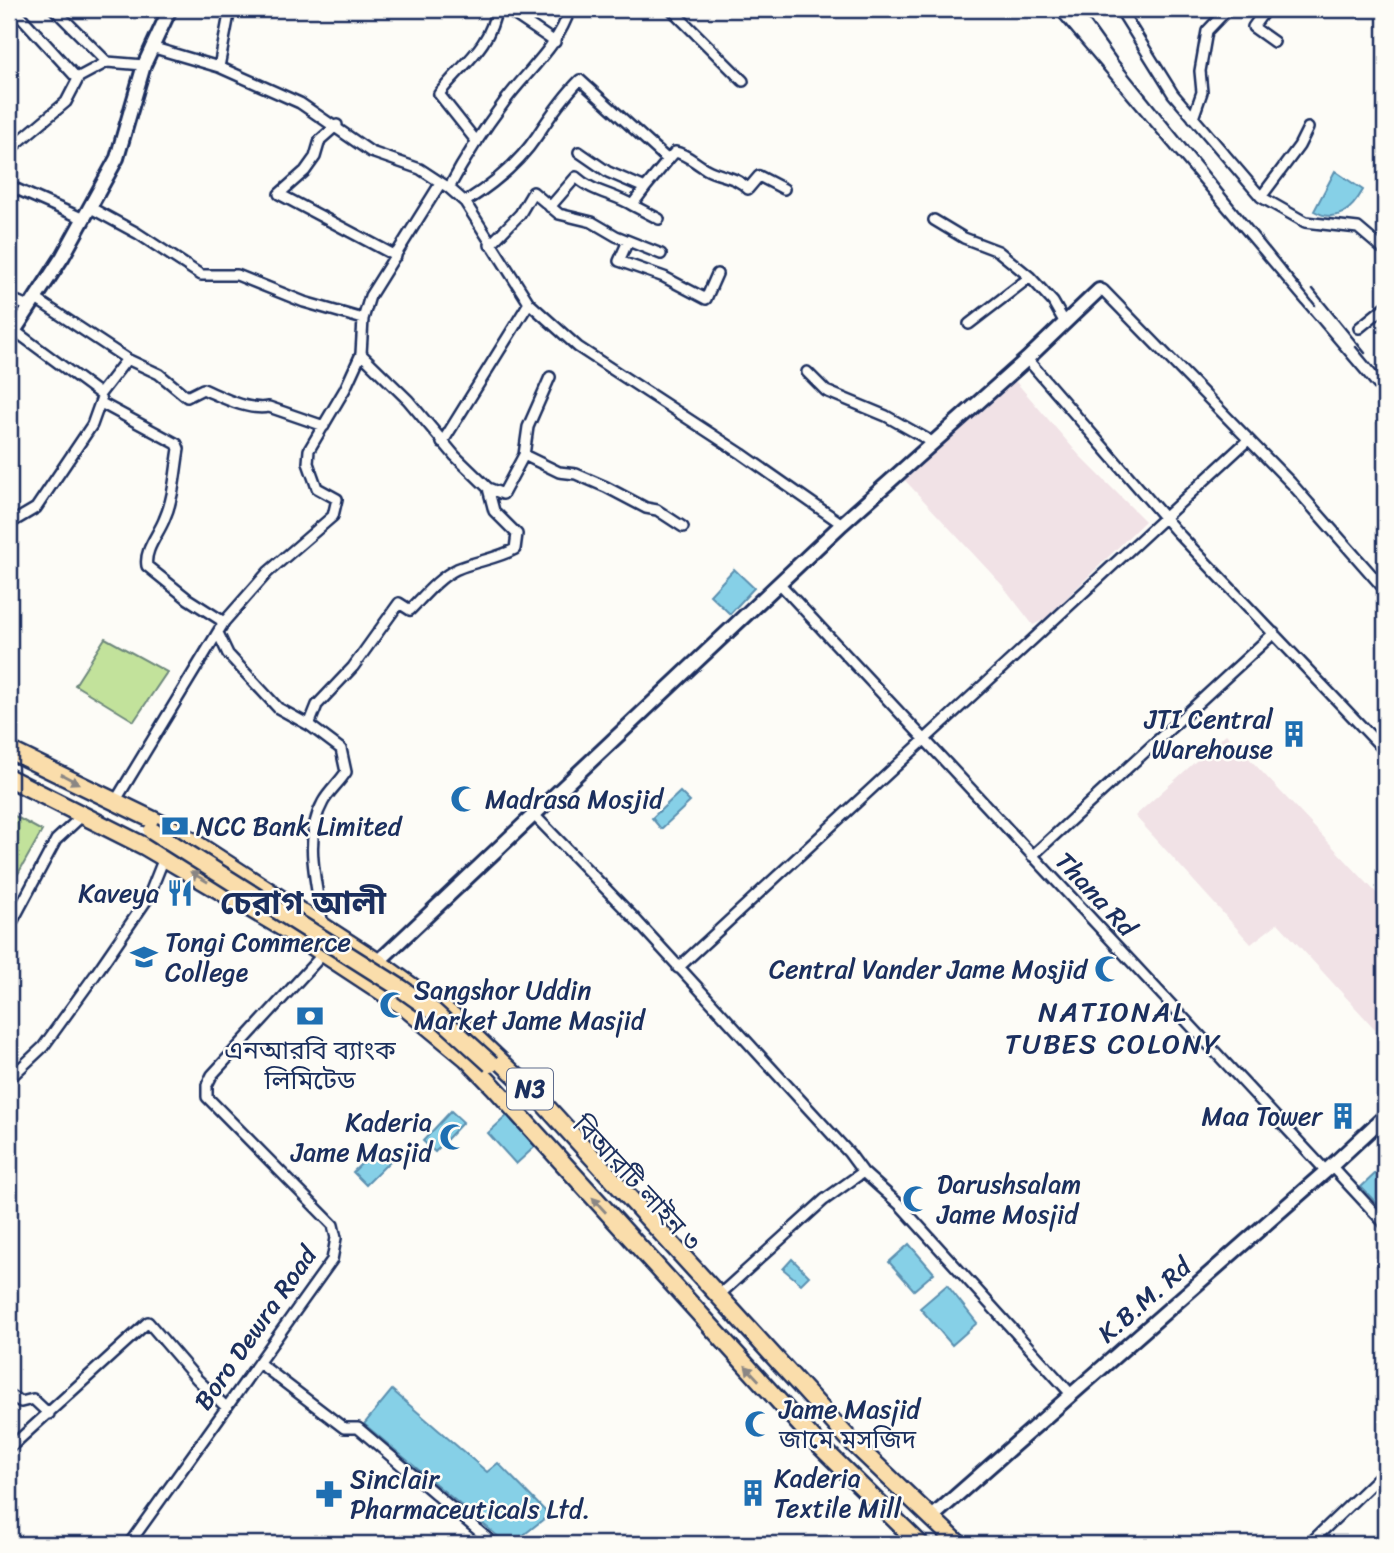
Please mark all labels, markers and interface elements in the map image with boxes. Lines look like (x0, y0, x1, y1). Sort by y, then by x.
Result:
place label: JTI Central Warehouse (1144, 696, 1274, 772)
building icon: JTI Central Warehouse (1279, 719, 1309, 749)
one-way arrow (61, 773, 80, 785)
place label: Madrasa Mosjid (485, 776, 665, 822)
mosque icon: Madrasa Mosjid (449, 784, 479, 814)
place label: NCC Bank Limited (196, 803, 404, 849)
bank icon: NCC Bank Limited (160, 811, 190, 841)
street label: Thana Rd (1044, 840, 1150, 950)
place label: Kaveya (78, 870, 159, 916)
one-way arrow (189, 871, 208, 884)
district label: চেরাগ আলী (220, 874, 387, 932)
restaurant icon: Kaveya (165, 878, 195, 908)
place label: Tongi Commerce College (165, 919, 351, 995)
school or university icon: Tongi Commerce College (129, 942, 159, 972)
place label: Central Vander Jame Mosjid (769, 946, 1089, 992)
mosque icon: Central Vander Jame Mosjid (1093, 954, 1123, 984)
place label: Sangshor Uddin Market Jame Masjid (414, 967, 647, 1043)
district label: NATIONAL TUBES COLONY (1005, 987, 1221, 1068)
mosque icon: Sangshor Uddin Market Jame Masjid (378, 990, 408, 1020)
bank icon: এনআরবি ব্যাংক লিমিটেড (295, 1001, 325, 1031)
place label: এনআরবি ব্যাংক লিমিটেড (224, 1027, 397, 1103)
road number: N3 (507, 1069, 553, 1110)
place label: Maa Tower (1202, 1093, 1323, 1139)
place label: Kaderia Jame Masjid (290, 1099, 434, 1175)
building icon: Maa Tower (1328, 1101, 1358, 1131)
street label: বিআরটি লাইন ৩ (560, 1103, 713, 1262)
mosque icon: Kaderia Jame Masjid (438, 1122, 468, 1152)
place label: Darushsalam Jame Mosjid (936, 1161, 1081, 1237)
mosque icon: Darushsalam Jame Mosjid (901, 1184, 931, 1214)
one-way arrow (591, 1196, 607, 1214)
street label: Boro Dewra Road (181, 1234, 330, 1420)
street label: K.B.M. Rd (1086, 1244, 1204, 1355)
one-way arrow (744, 1364, 760, 1382)
place label: Jame Masjid জামে মসজিদ (778, 1386, 922, 1462)
mosque icon: Jame Masjid জামে মসজিদ (743, 1409, 773, 1439)
place label: Kaderia Textile Mill (774, 1455, 902, 1531)
place label: Sinclair Pharmaceuticals Ltd. (350, 1456, 590, 1532)
building icon: Kaderia Textile Mill (738, 1478, 768, 1508)
pharmacy icon: Sinclair Pharmaceuticals Ltd. (314, 1479, 344, 1509)

